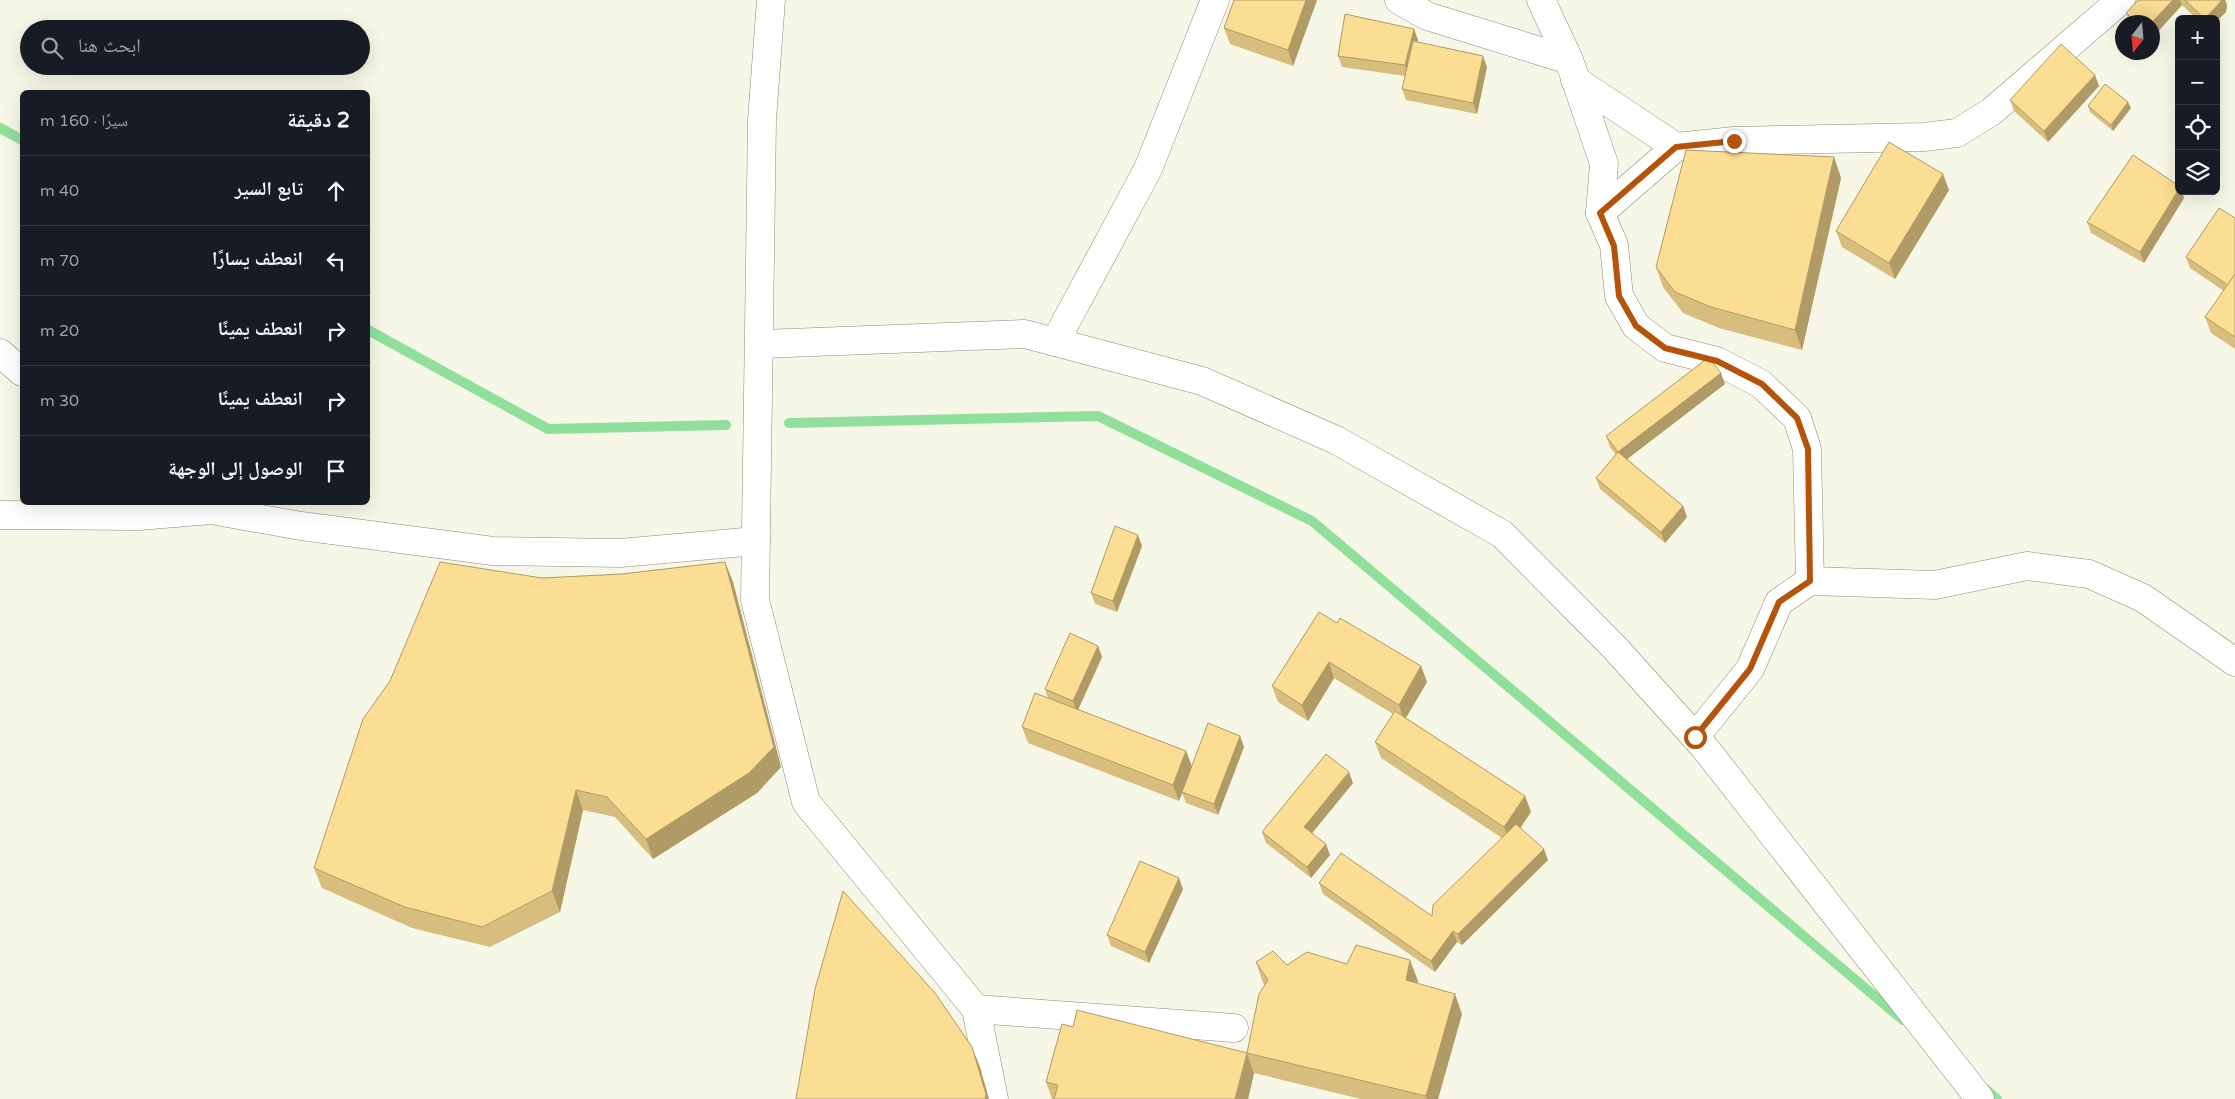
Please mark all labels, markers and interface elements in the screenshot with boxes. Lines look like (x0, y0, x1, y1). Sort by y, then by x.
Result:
north arrow (2115, 15, 2160, 60)
map controls (2175, 15, 2220, 195)
button: + (2175, 15, 2220, 60)
search box (20, 20, 370, 75)
icon: search (38, 34, 66, 62)
text: ابحث هنا (78, 35, 141, 57)
button: − (2175, 60, 2220, 105)
button: locate (2175, 105, 2220, 150)
text: 2 دقيقة (287, 108, 350, 133)
text: سيرًا · 160 m (40, 111, 128, 131)
route end (1723, 130, 1746, 153)
button: layers (2175, 150, 2220, 195)
icon: ahead (322, 177, 350, 205)
text: تابع السير (235, 178, 303, 200)
text: 40 m (40, 181, 79, 201)
icon: left (322, 247, 350, 275)
text: انعطف يسارًا (212, 248, 303, 270)
text: 70 m (40, 251, 79, 271)
icon: right (322, 317, 350, 345)
text: انعطف يمينًا (217, 318, 303, 340)
text: 20 m (40, 321, 79, 341)
icon: right (322, 387, 350, 415)
text: انعطف يمينًا (217, 388, 303, 410)
text: 30 m (40, 391, 79, 411)
icon: arrive (322, 457, 350, 485)
text: الوصول إلى الوجهة (168, 458, 303, 480)
route start (1684, 726, 1707, 749)

